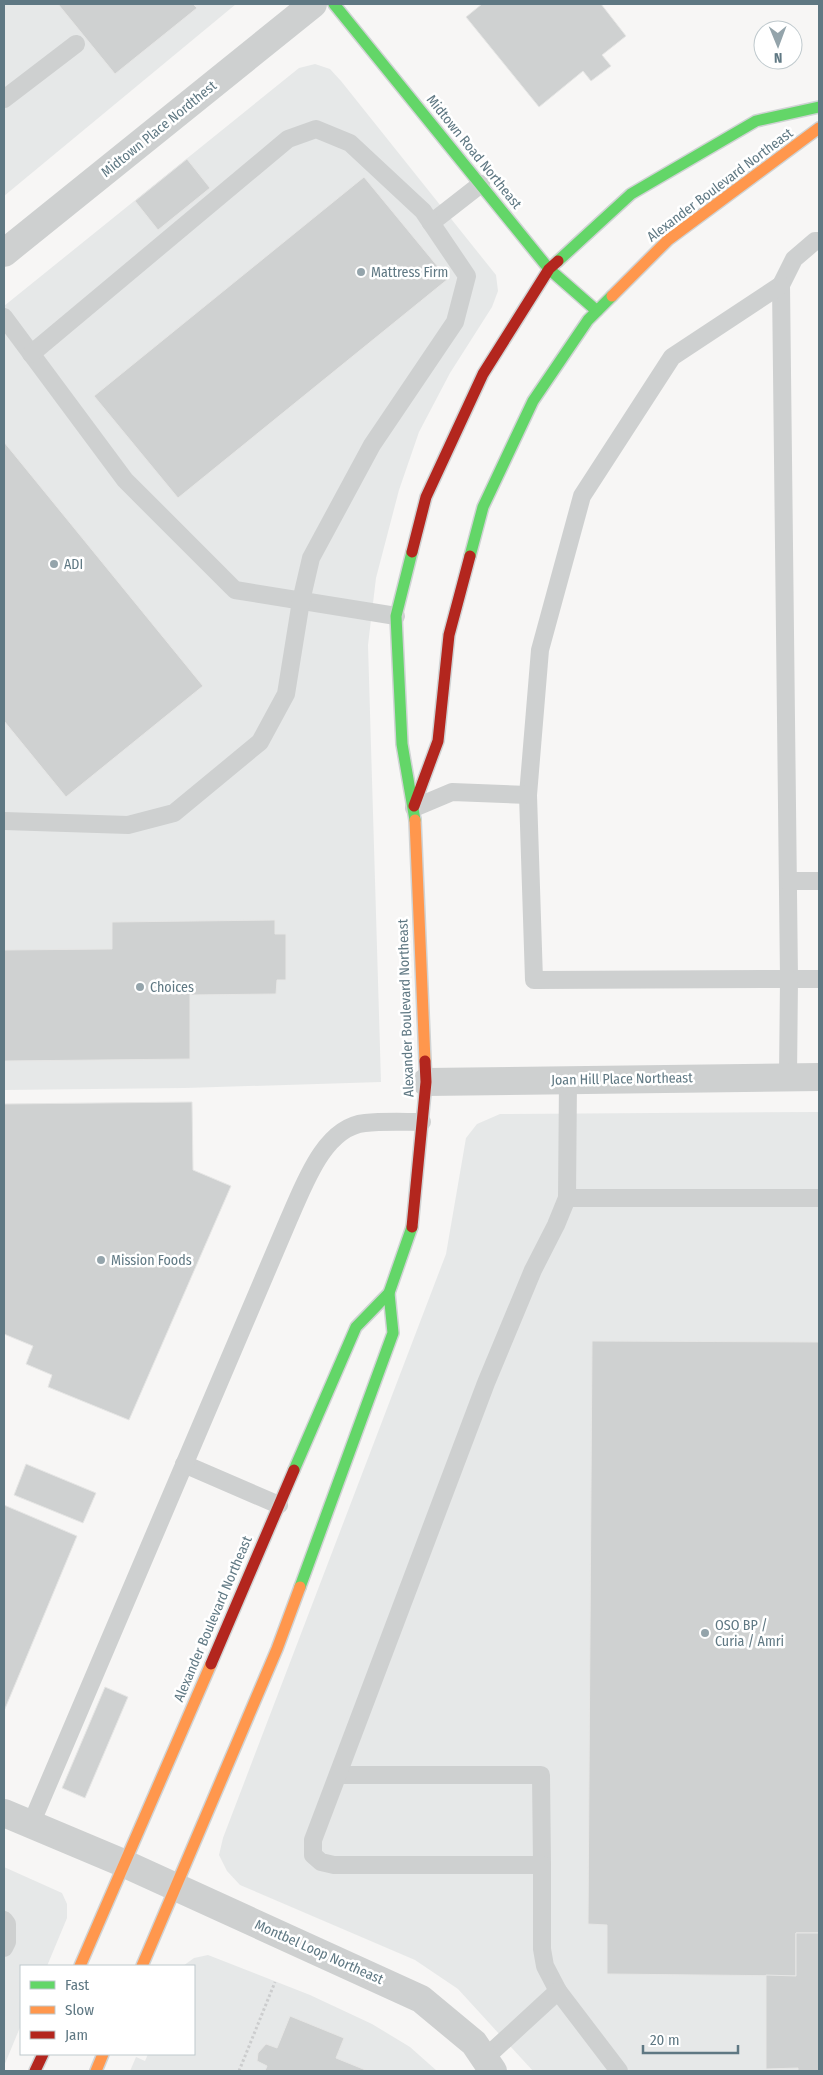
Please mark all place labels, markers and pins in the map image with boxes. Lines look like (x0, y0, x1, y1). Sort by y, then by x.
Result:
place label: Mattress Firm (371, 264, 448, 281)
marker: Mattress Firm (355, 266, 367, 278)
place label: ADI (64, 556, 83, 573)
marker: ADI (48, 558, 60, 570)
place label: Choices (150, 979, 194, 996)
marker: Choices (134, 981, 146, 993)
place label: Mission Foods (111, 1252, 192, 1269)
marker: Mission Foods (95, 1254, 107, 1266)
place label: OSO BP / Curia / Amri (715, 1617, 784, 1650)
marker: OSO BP / Curia / Amri (699, 1627, 711, 1639)

